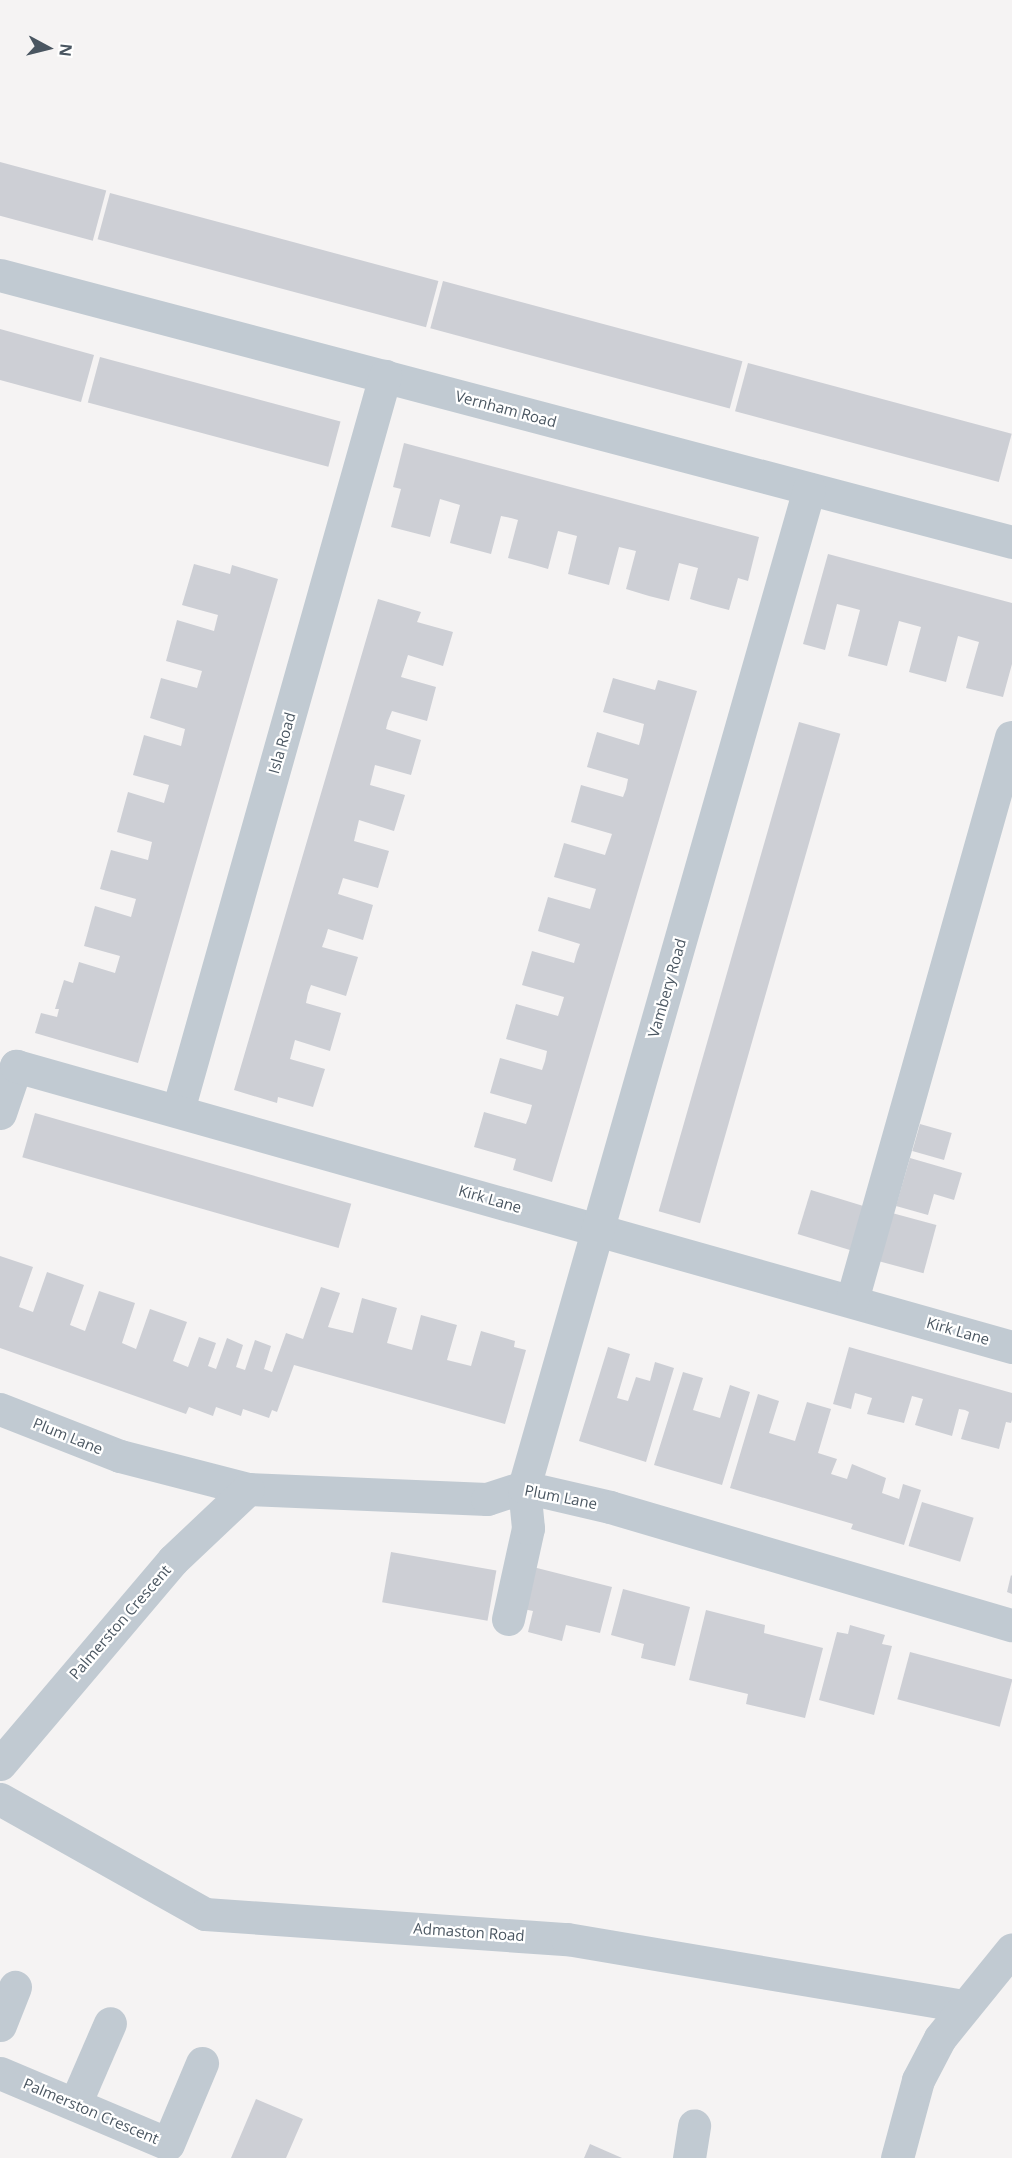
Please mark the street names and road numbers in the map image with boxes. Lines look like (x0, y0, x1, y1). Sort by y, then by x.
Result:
street label: Vernham Road (454, 387, 558, 431)
street label: Isla Road (265, 710, 299, 776)
street label: Vambery Road (644, 936, 690, 1040)
street label: Kirk Lane (456, 1181, 524, 1217)
street label: Kirk Lane (924, 1313, 992, 1349)
street label: Plum Lane (31, 1414, 105, 1458)
street label: Plum Lane (523, 1481, 599, 1513)
street label: Palmerston Crescent (65, 1561, 175, 1683)
street label: Admaston Road (413, 1919, 525, 1945)
street label: Palmerston Crescent (21, 2074, 161, 2148)

